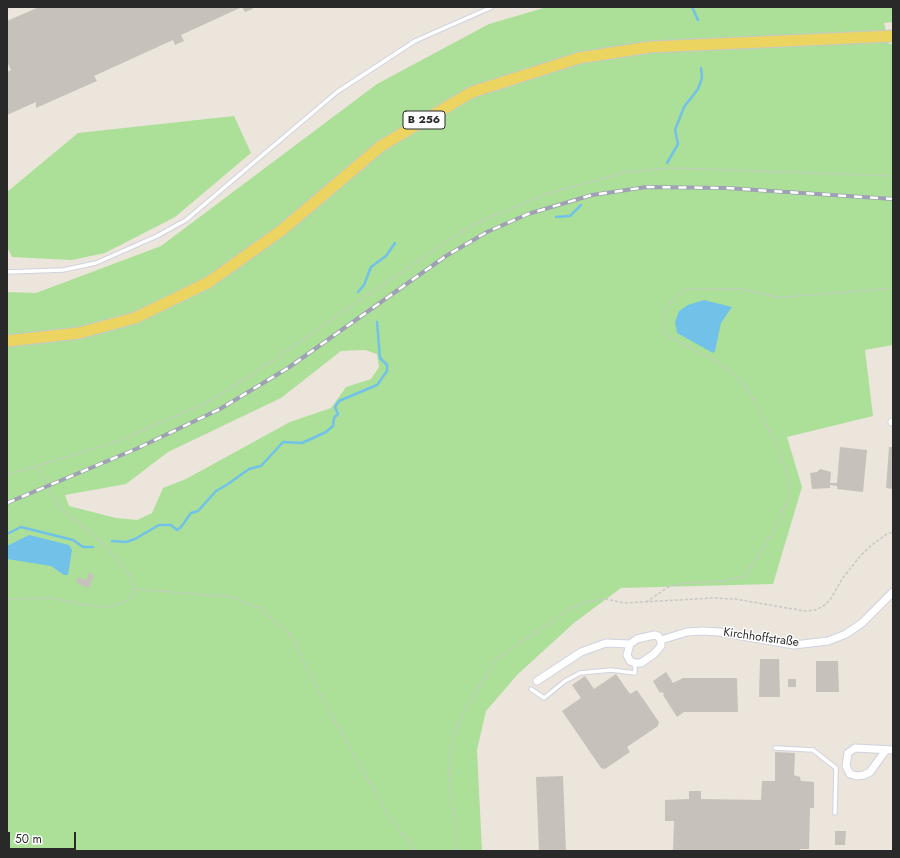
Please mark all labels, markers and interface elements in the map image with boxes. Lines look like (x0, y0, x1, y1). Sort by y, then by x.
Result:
road number: B 256 (403, 111, 445, 129)
street label: Kirchhoffstraße (722, 626, 800, 650)
scale bar (10, 824, 78, 850)
text: 50 m (15, 830, 42, 848)

